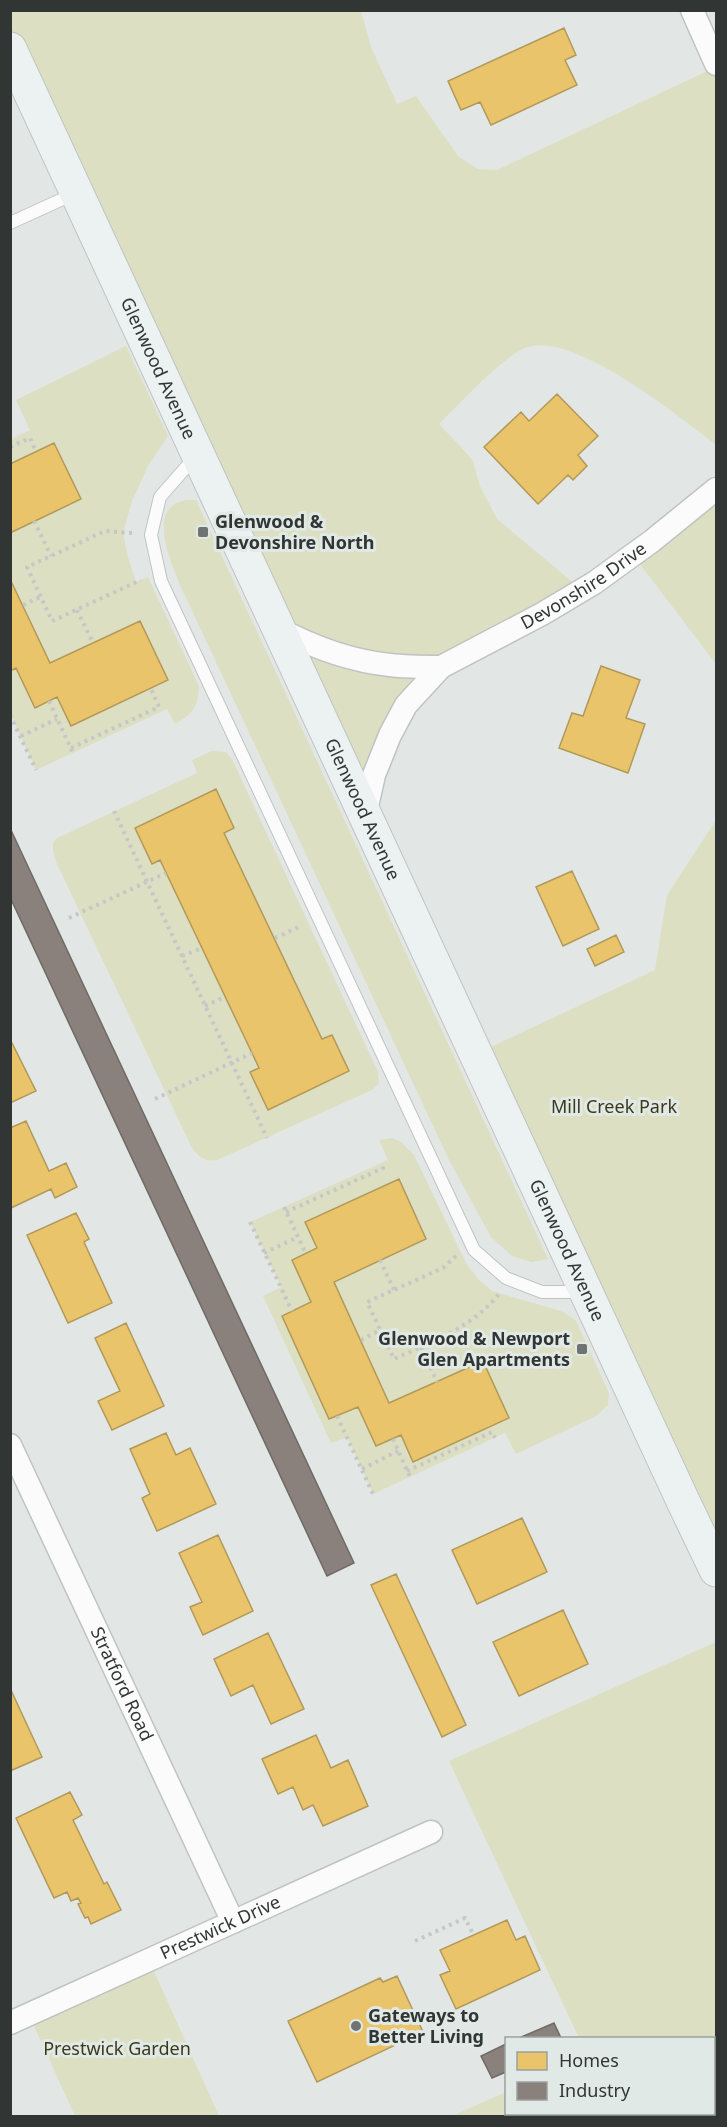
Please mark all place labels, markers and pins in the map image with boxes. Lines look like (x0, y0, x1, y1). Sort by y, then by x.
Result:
place label: Glenwood & Devonshire North (215, 509, 374, 554)
marker: Glenwood & Devonshire North (196, 525, 210, 539)
place label: Glenwood & Newport Glen Apartments (378, 1326, 570, 1371)
marker: Glenwood & Newport Glen Apartments (575, 1342, 589, 1356)
place label: Gateways to Better Living (368, 2003, 484, 2048)
marker: Gateways to Better Living (349, 2019, 363, 2033)

